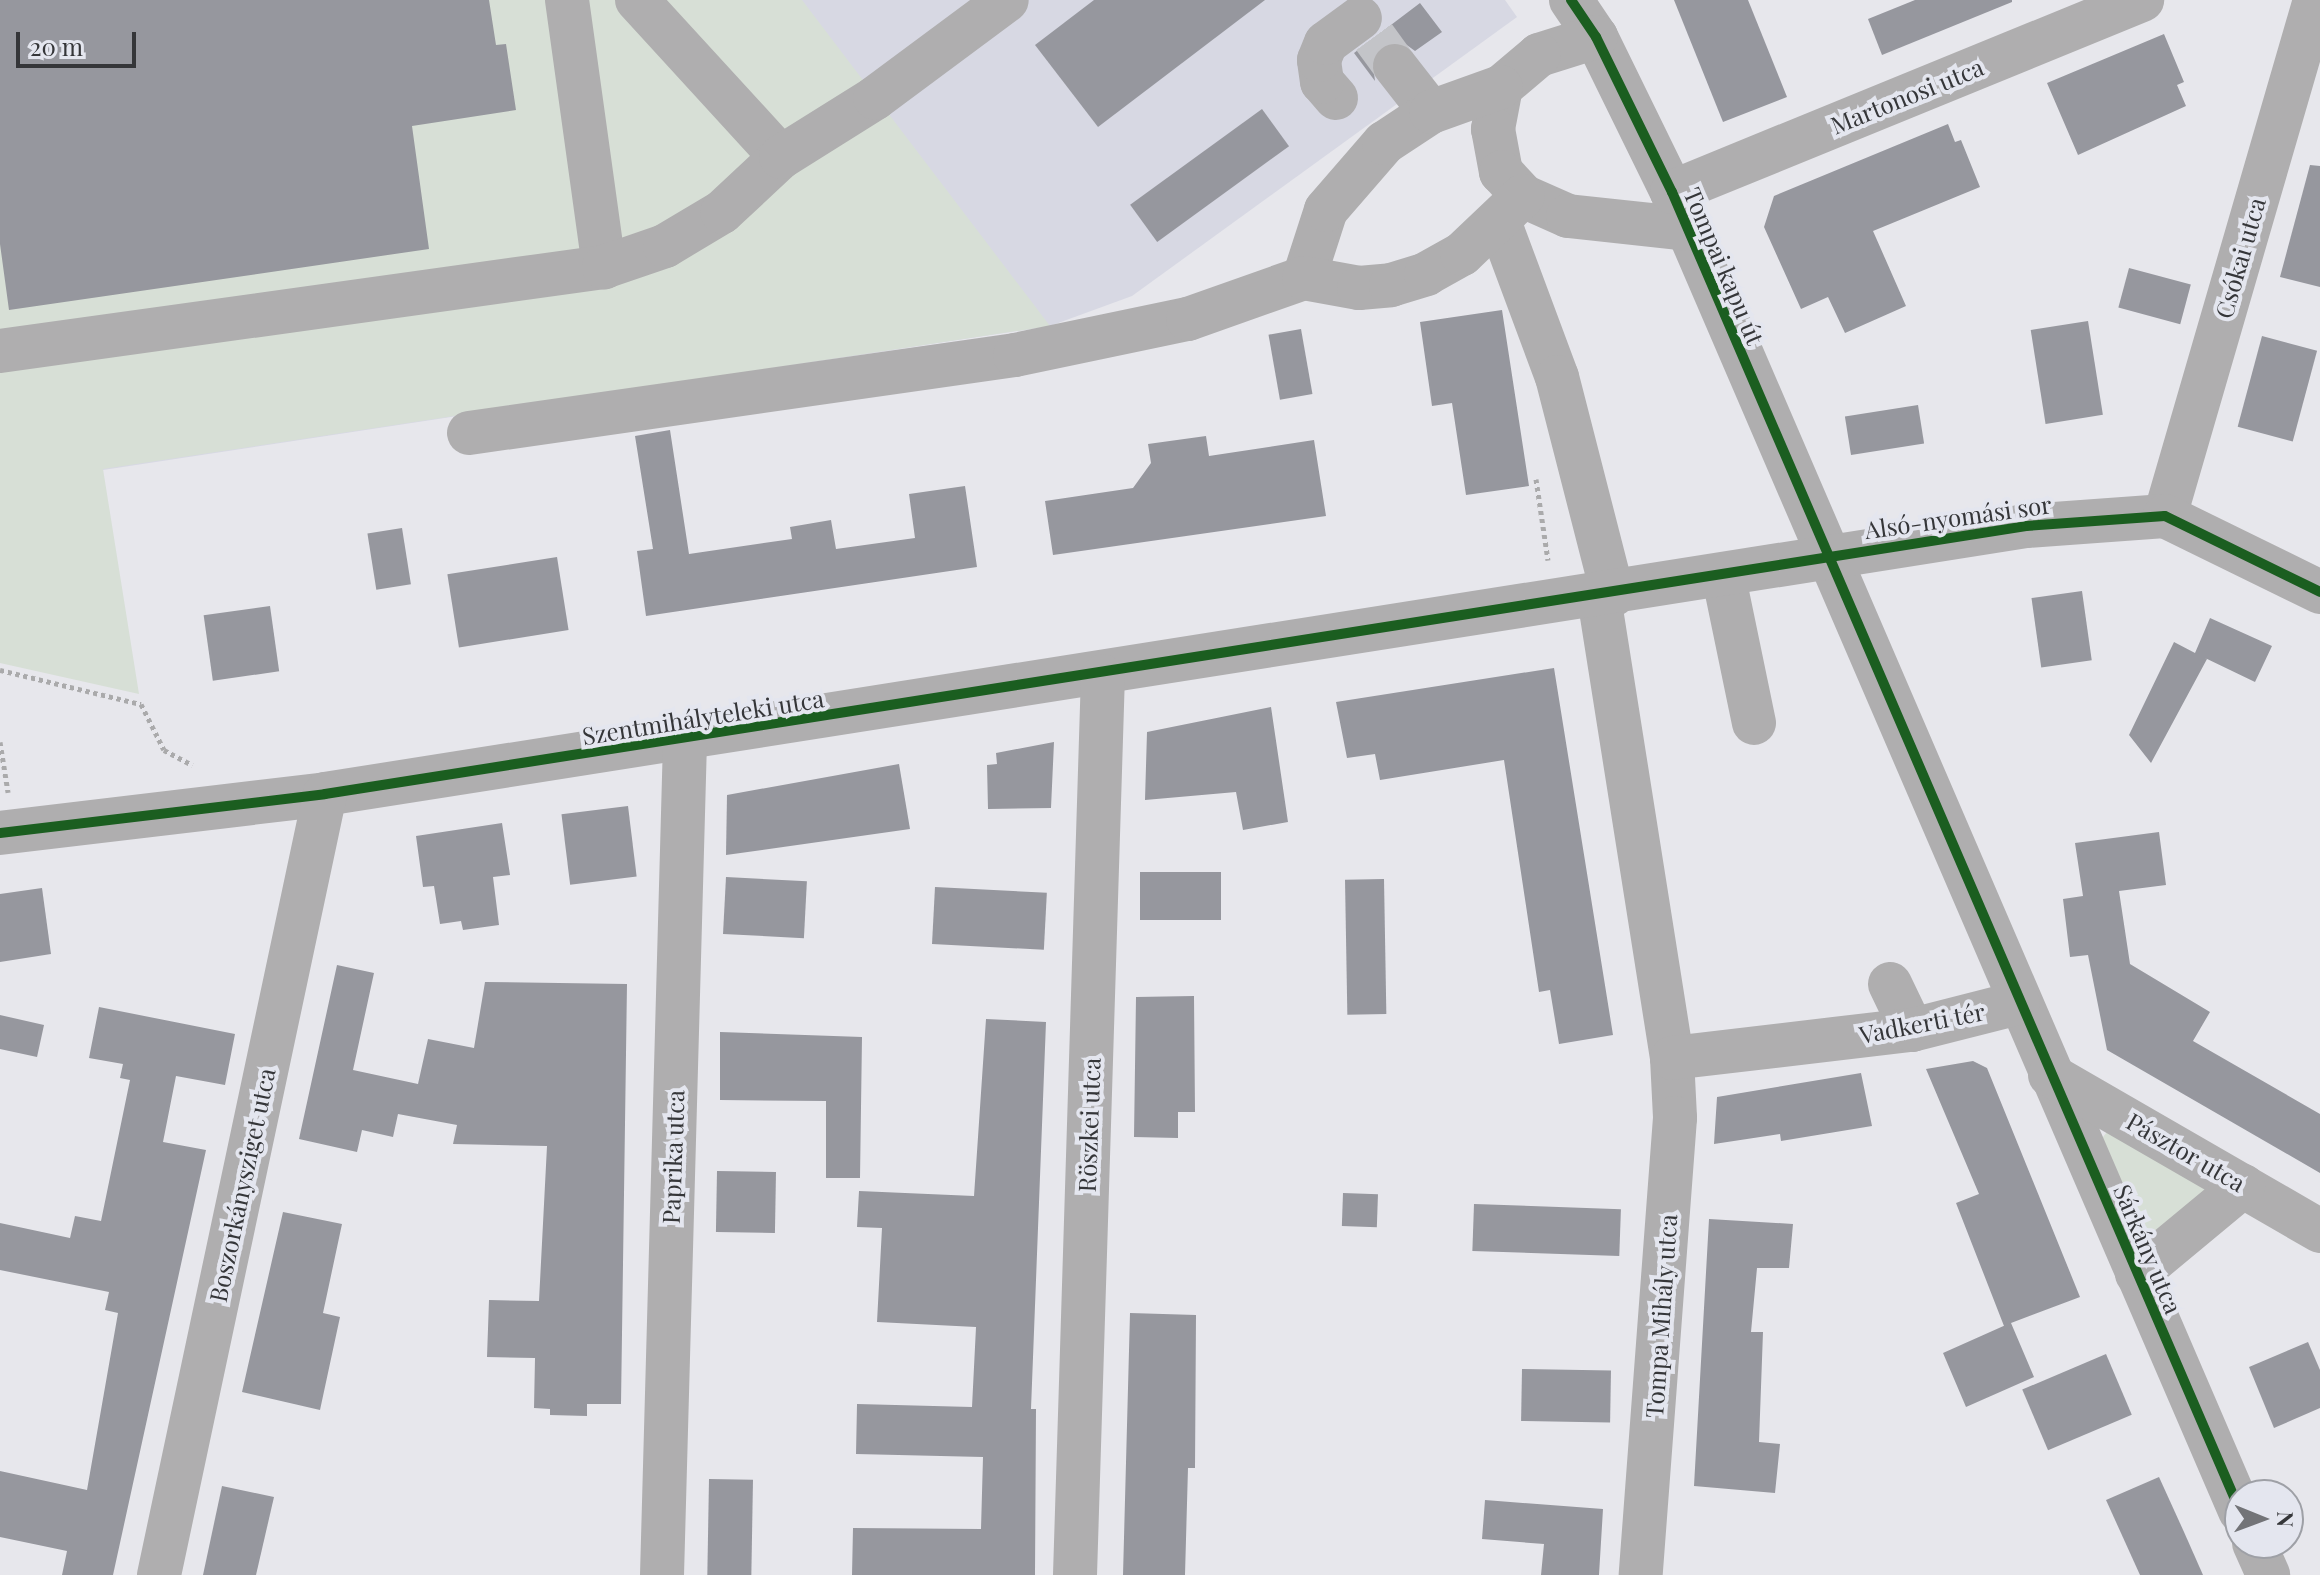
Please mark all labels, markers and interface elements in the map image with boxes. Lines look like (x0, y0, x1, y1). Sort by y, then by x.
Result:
scale bar (20, 16, 140, 66)
text: 20 m (30, 30, 83, 62)
street label: Martonosi utca (1826, 52, 1988, 140)
street label: Tompai kapu út (1678, 183, 1770, 349)
street label: Csókai utca (2209, 194, 2271, 322)
street label: Alsó-nyomási sor (1863, 490, 2053, 544)
street label: Szentmihályteleki utca (580, 684, 826, 750)
street label: Vadkerti tér (1857, 997, 1987, 1049)
street label: Röszkei utca (1072, 1057, 1106, 1193)
street label: Boszorkánysziget utca (203, 1065, 281, 1305)
street label: Paprika utca (656, 1089, 690, 1225)
street label: Pásztor utca (2121, 1106, 2251, 1198)
street label: Sárkány utca (2108, 1180, 2188, 1318)
street label: Tompa Mihály utca (1639, 1213, 1683, 1419)
north arrow (2224, 1479, 2304, 1559)
text: N (2271, 1511, 2301, 1528)

